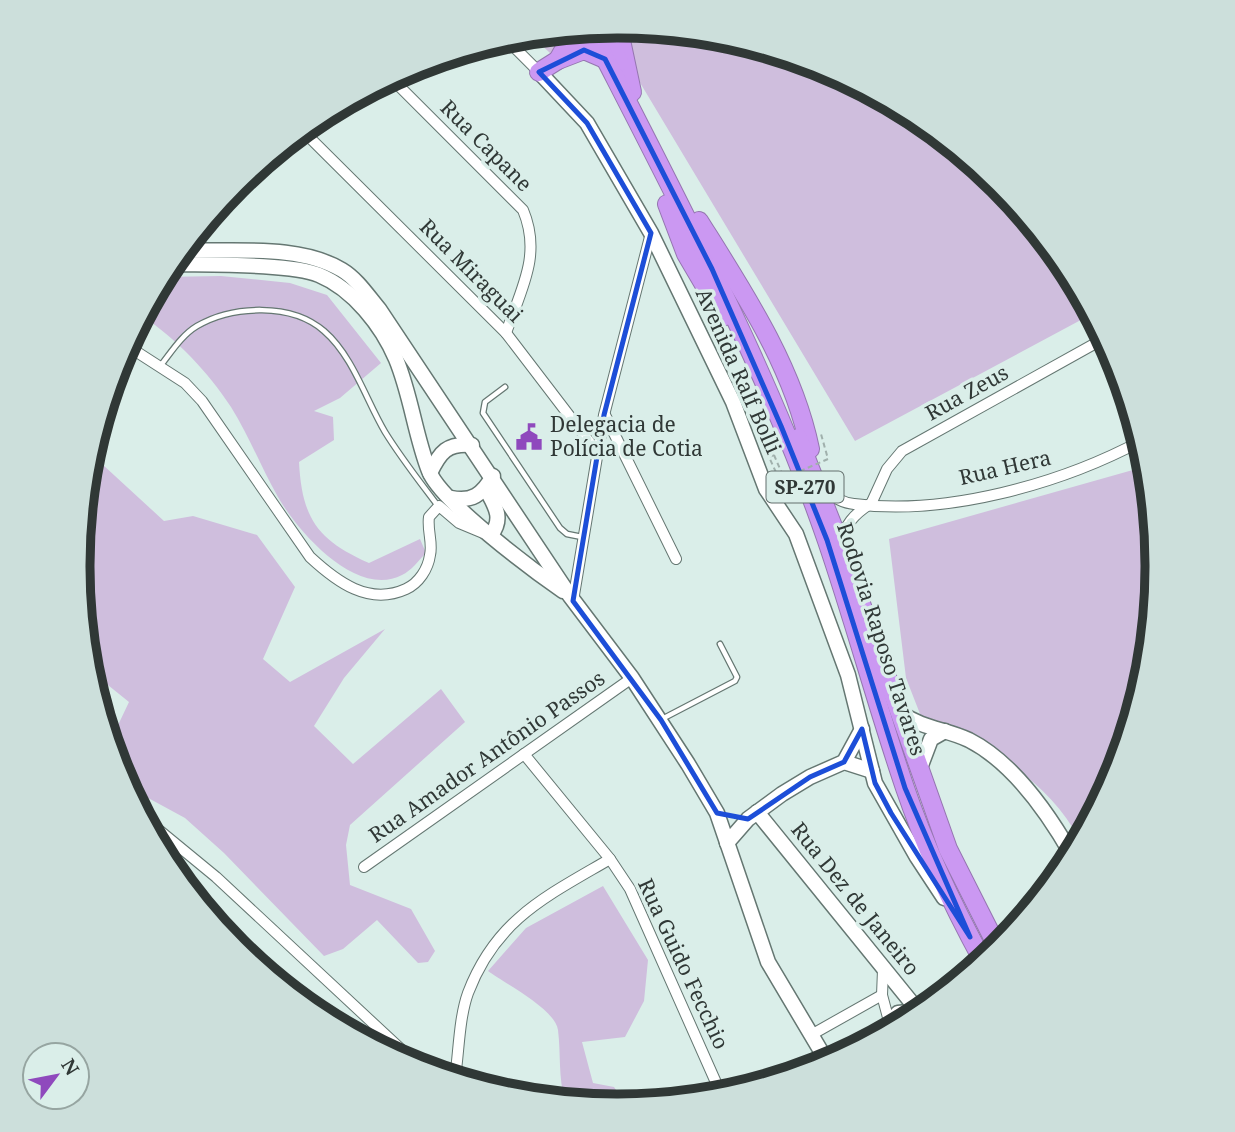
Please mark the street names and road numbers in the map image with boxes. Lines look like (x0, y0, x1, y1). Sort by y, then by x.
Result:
street label: Rua Capane (435, 93, 539, 197)
street label: Rua Miraguai (414, 213, 530, 328)
street label: Avenida Ralf Bolli (690, 283, 788, 458)
street label: Rua Zeus (920, 358, 1013, 426)
street label: Rua Hera (956, 443, 1054, 491)
road number: SP-270 (766, 472, 844, 502)
street label: Rodovia Raposo Tavares (831, 519, 933, 759)
street label: Rua Amador Antônio Passos (363, 664, 610, 849)
street label: Rua Dez de Janeiro (785, 816, 926, 981)
street label: Rua Guido Fecchio (632, 874, 736, 1054)

